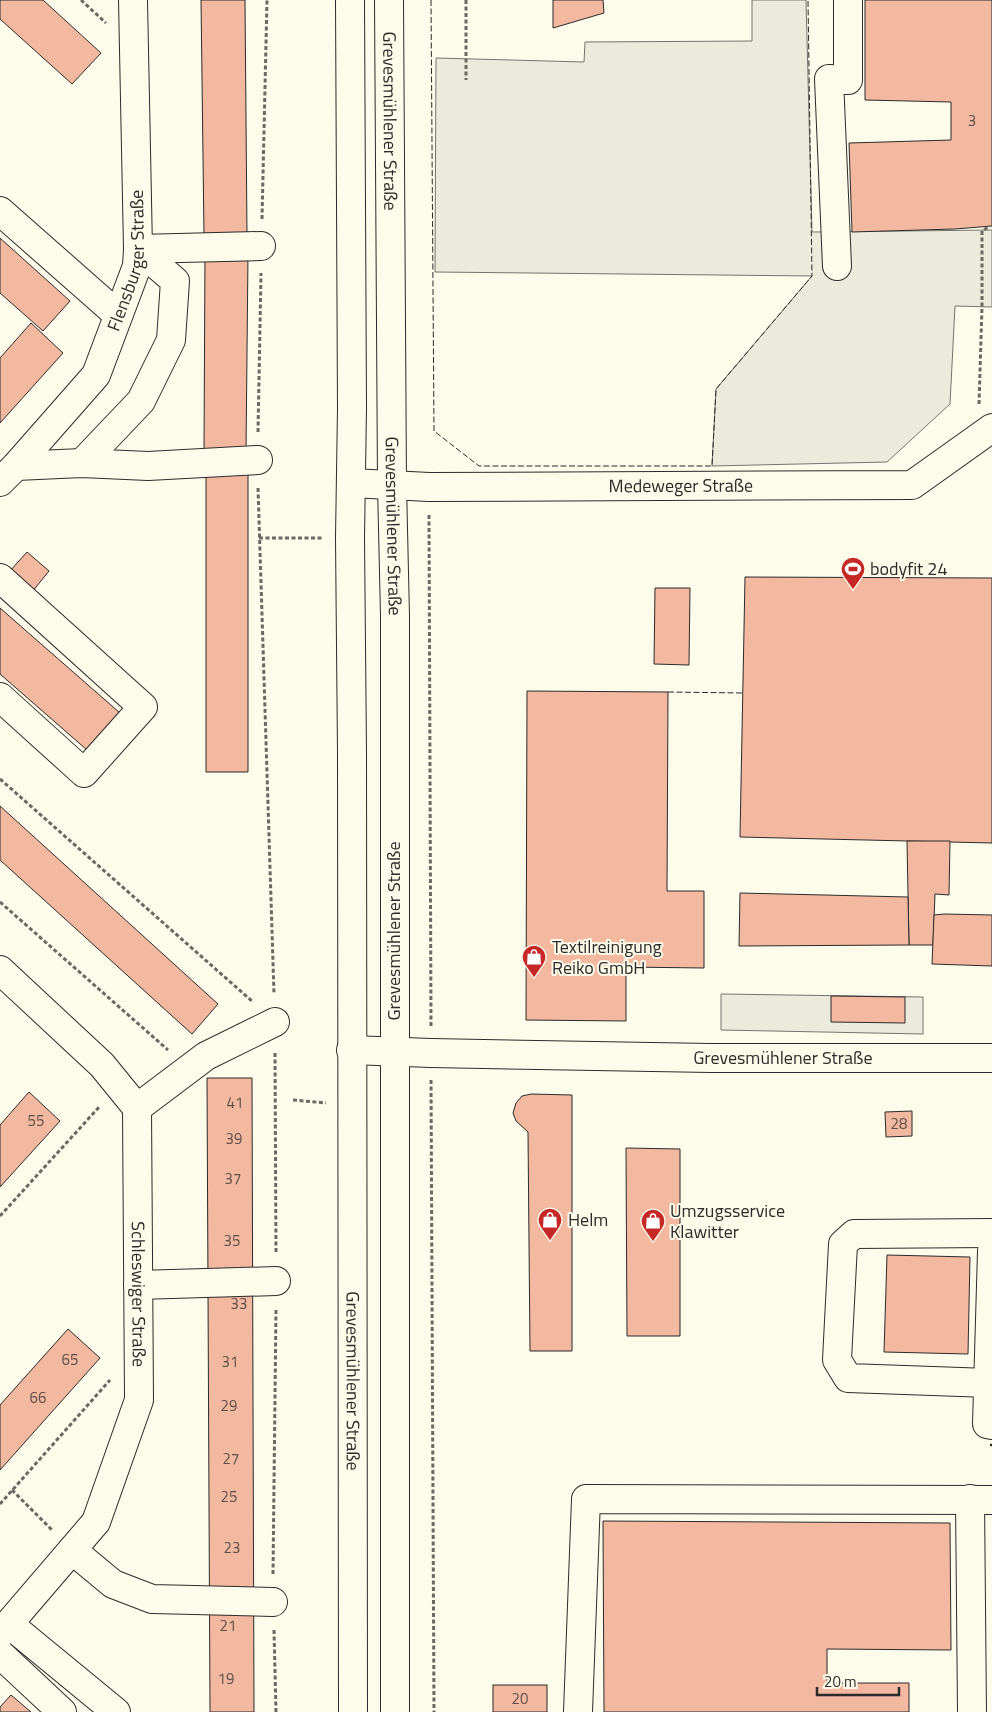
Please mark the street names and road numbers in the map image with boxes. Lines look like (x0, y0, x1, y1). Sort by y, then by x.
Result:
street label: Grevesmühlener Straße (376, 31, 404, 211)
street label: Flensburger Straße (100, 189, 151, 335)
street label: Grevesmühlener Straße (379, 436, 409, 616)
street label: Medeweger Straße (609, 472, 753, 499)
street label: Grevesmühlener Straße (380, 841, 407, 1021)
street label: Grevesmühlener Straße (693, 1044, 873, 1071)
street label: Schleswiger Straße (125, 1221, 153, 1367)
street label: Grevesmühlener Straße (340, 1291, 367, 1471)

